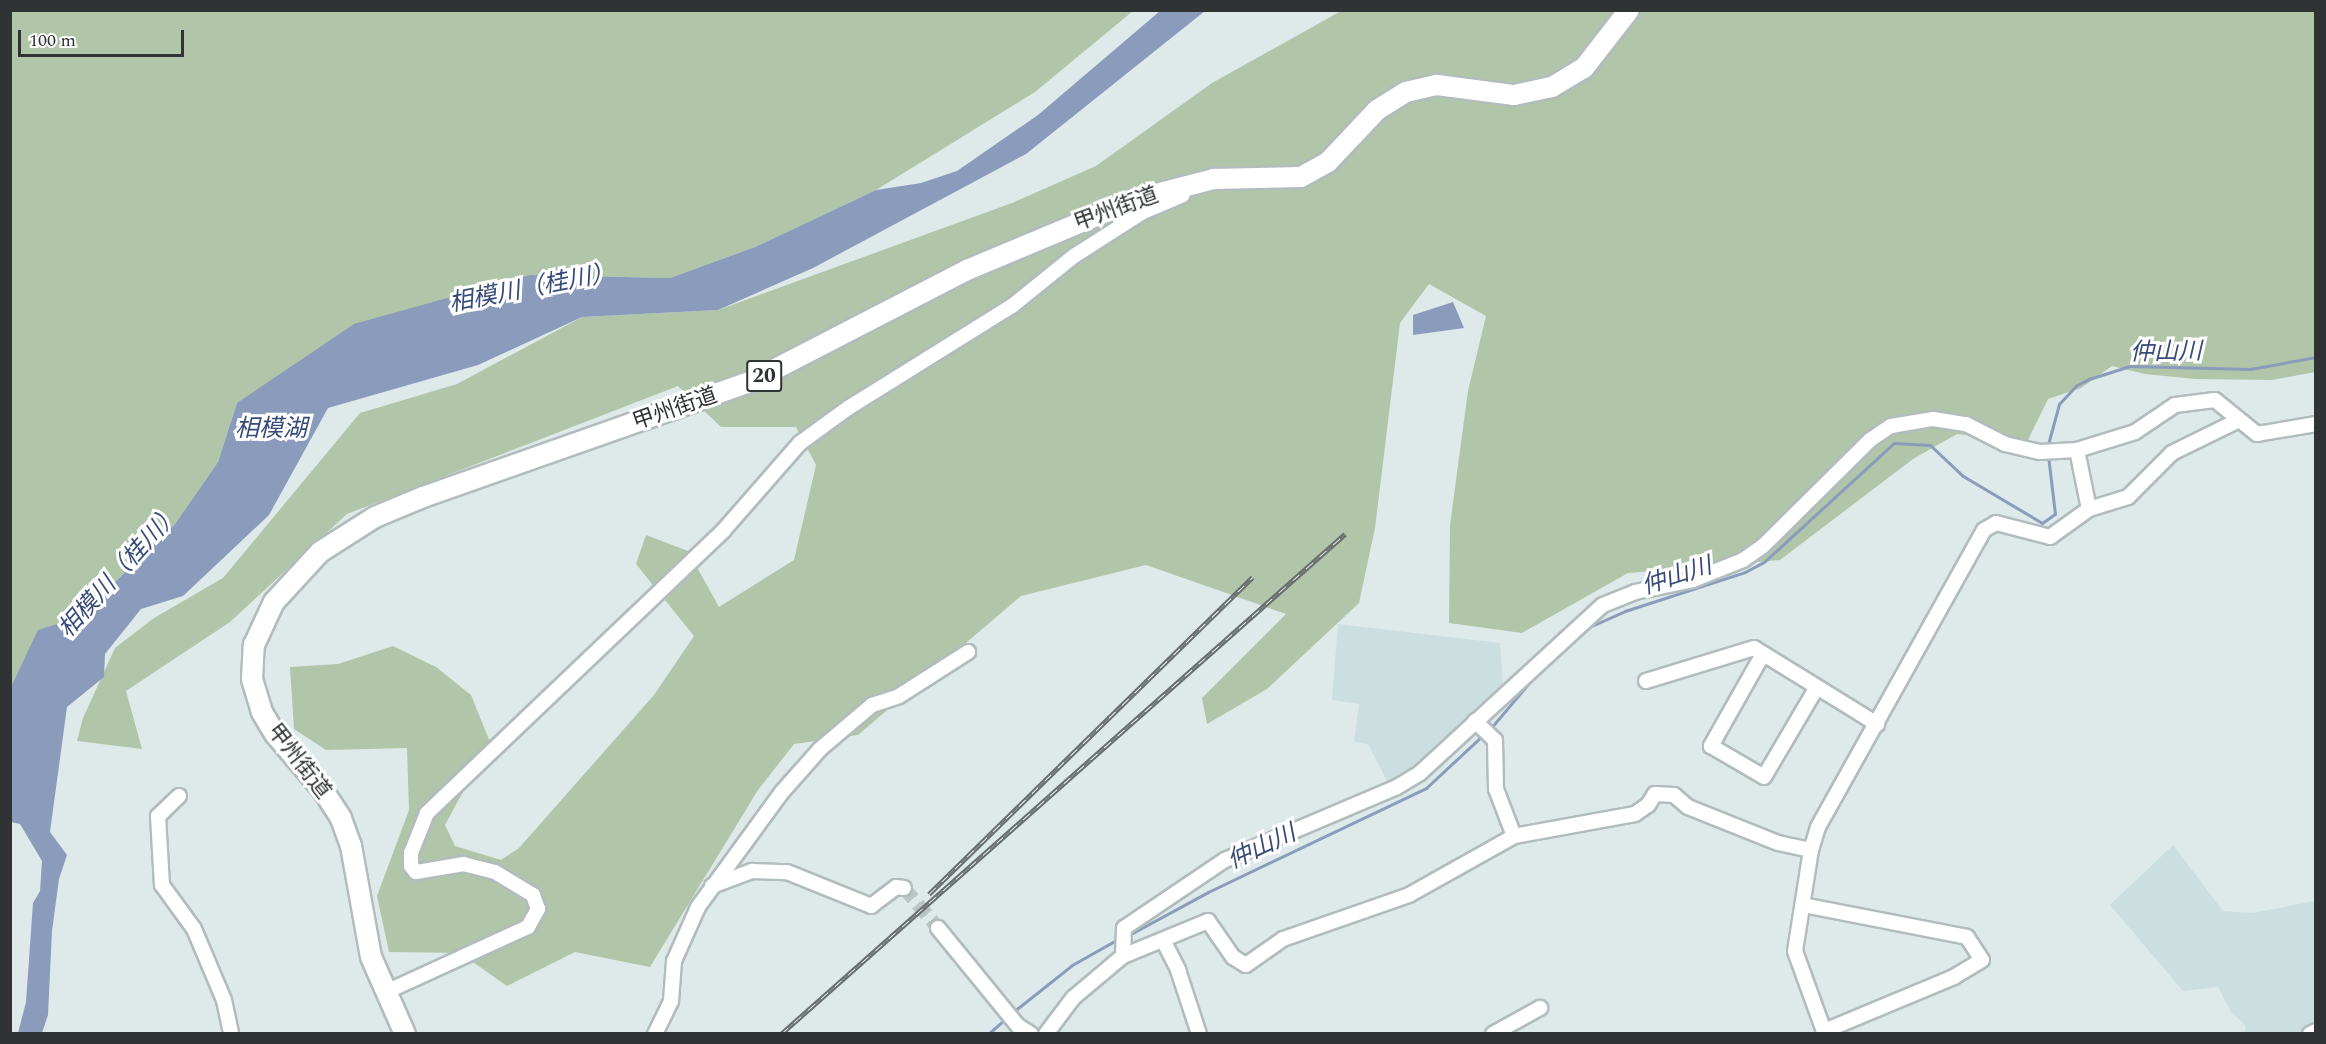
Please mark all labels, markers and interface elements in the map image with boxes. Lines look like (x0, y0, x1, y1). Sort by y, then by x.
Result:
scale bar (21, 18, 188, 56)
text: 100 m (29, 27, 76, 54)
street label: 甲州街道 (1070, 182, 1162, 236)
water label: 相模川（桂川） (447, 259, 617, 319)
water label: 仲山川 (2130, 338, 2202, 368)
road number: 20 (746, 358, 782, 394)
street label: 甲州街道 (629, 382, 721, 436)
water label: 相模湖 (235, 416, 307, 444)
water label: 相模川（桂川） (53, 500, 187, 644)
water label: 仲山川 (1638, 552, 1716, 602)
street label: 甲州街道 (262, 718, 336, 804)
water label: 仲山川 (1223, 820, 1301, 876)

